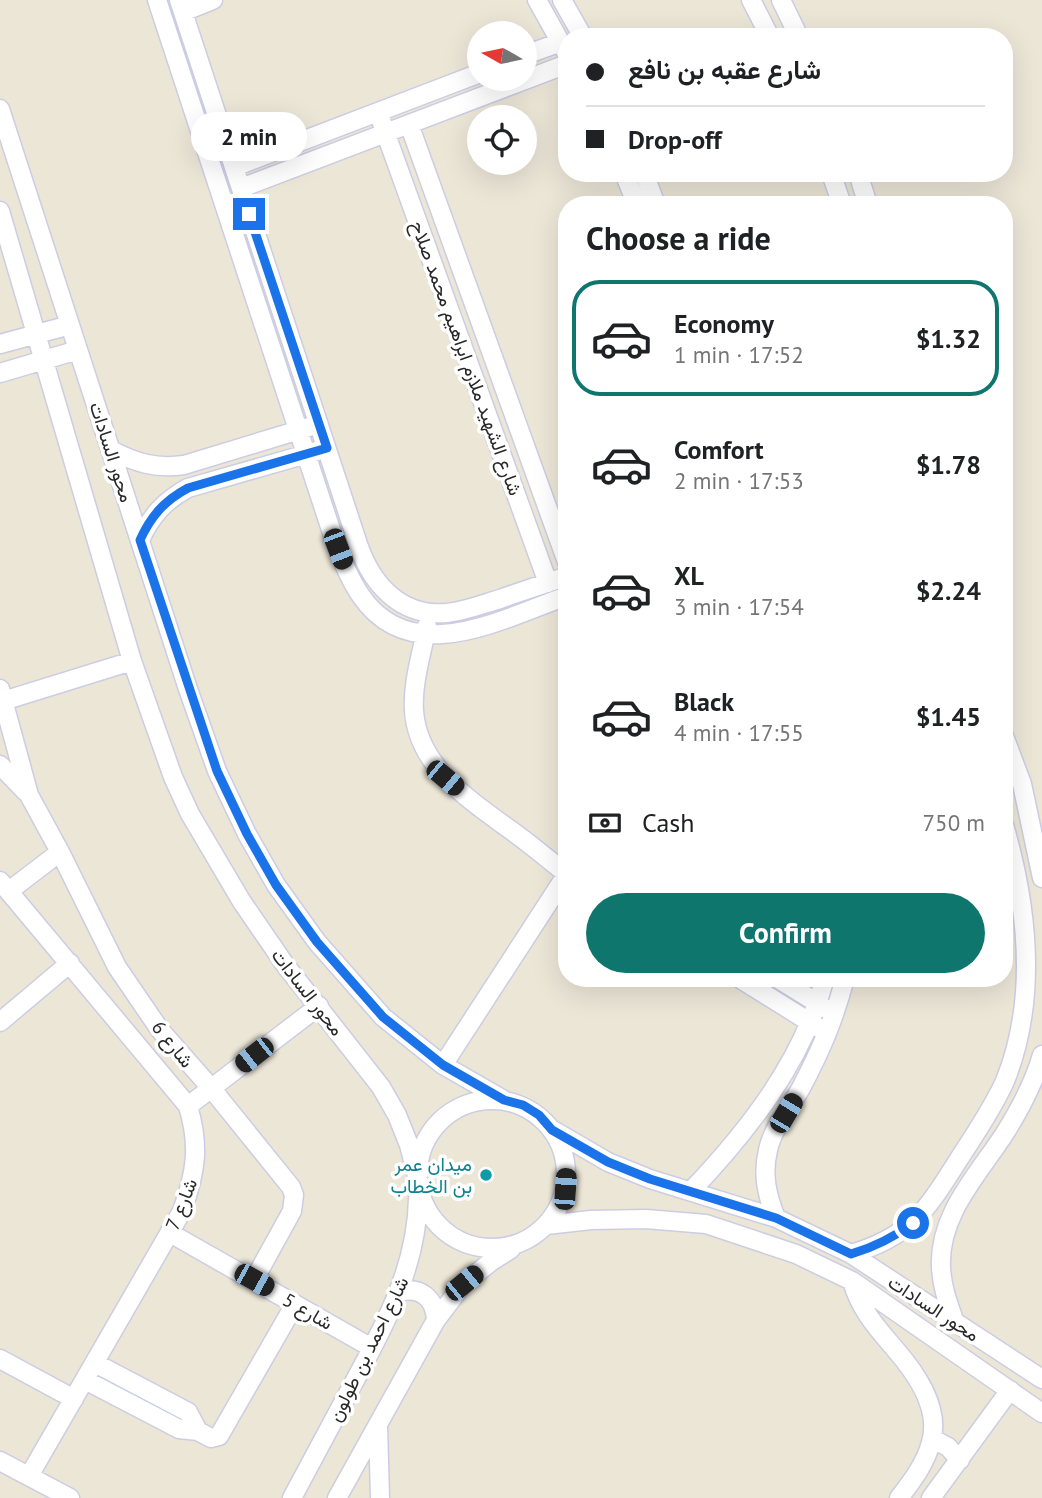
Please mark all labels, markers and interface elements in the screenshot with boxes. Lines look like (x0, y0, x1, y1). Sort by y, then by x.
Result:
north arrow (467, 21, 537, 91)
map controls (467, 21, 537, 175)
text: شارع عقبه بن نافع (628, 53, 821, 86)
button: locate (467, 105, 537, 175)
callout: 2 min (191, 113, 307, 162)
text: 2 min (221, 122, 277, 151)
text: Drop-off (628, 123, 722, 156)
route end (233, 198, 265, 230)
street label: شارع الشهيد ملازم ابراهيم محمد صلاح (405, 217, 528, 499)
text: Choose a ride (586, 217, 771, 259)
icon: car (590, 307, 653, 370)
text: Economy (674, 307, 774, 340)
text: $1.32 (916, 322, 981, 355)
text: 1 min · 17:52 (674, 340, 804, 369)
street label: محور السادات (84, 399, 140, 505)
icon: car (590, 433, 653, 496)
text: Comfort (674, 433, 764, 466)
text: $1.78 (916, 448, 981, 481)
text: 2 min · 17:53 (674, 466, 804, 495)
car (321, 526, 356, 572)
icon: car (590, 559, 653, 622)
text: XL (674, 559, 704, 592)
text: $2.24 (916, 574, 981, 607)
text: 3 min · 17:54 (674, 592, 804, 621)
icon: car (590, 685, 653, 748)
text: Black (674, 685, 734, 718)
text: $1.45 (916, 700, 981, 733)
text: 4 min · 17:55 (674, 718, 804, 747)
car (423, 756, 468, 800)
icon: cash (586, 804, 624, 842)
text: Cash (642, 806, 694, 839)
text: 750 m (923, 808, 985, 837)
button: Confirm (586, 893, 985, 973)
street label: محور السادات (266, 944, 350, 1040)
street label: شارع 6 (146, 1016, 199, 1073)
car (231, 1034, 278, 1076)
car (767, 1090, 806, 1136)
place label: ميدان عمر بن الخطاب (390, 1152, 472, 1198)
marker: ميدان عمر بن الخطاب (478, 1167, 494, 1183)
car (554, 1167, 577, 1211)
street label: شارع 7 (160, 1175, 203, 1234)
route start (897, 1207, 929, 1239)
car (231, 1261, 278, 1299)
car (442, 1262, 487, 1304)
street label: محور السادات (884, 1270, 984, 1346)
street label: شارع احمد بن طولون (322, 1273, 414, 1426)
street label: شارع 5 (278, 1287, 337, 1336)

